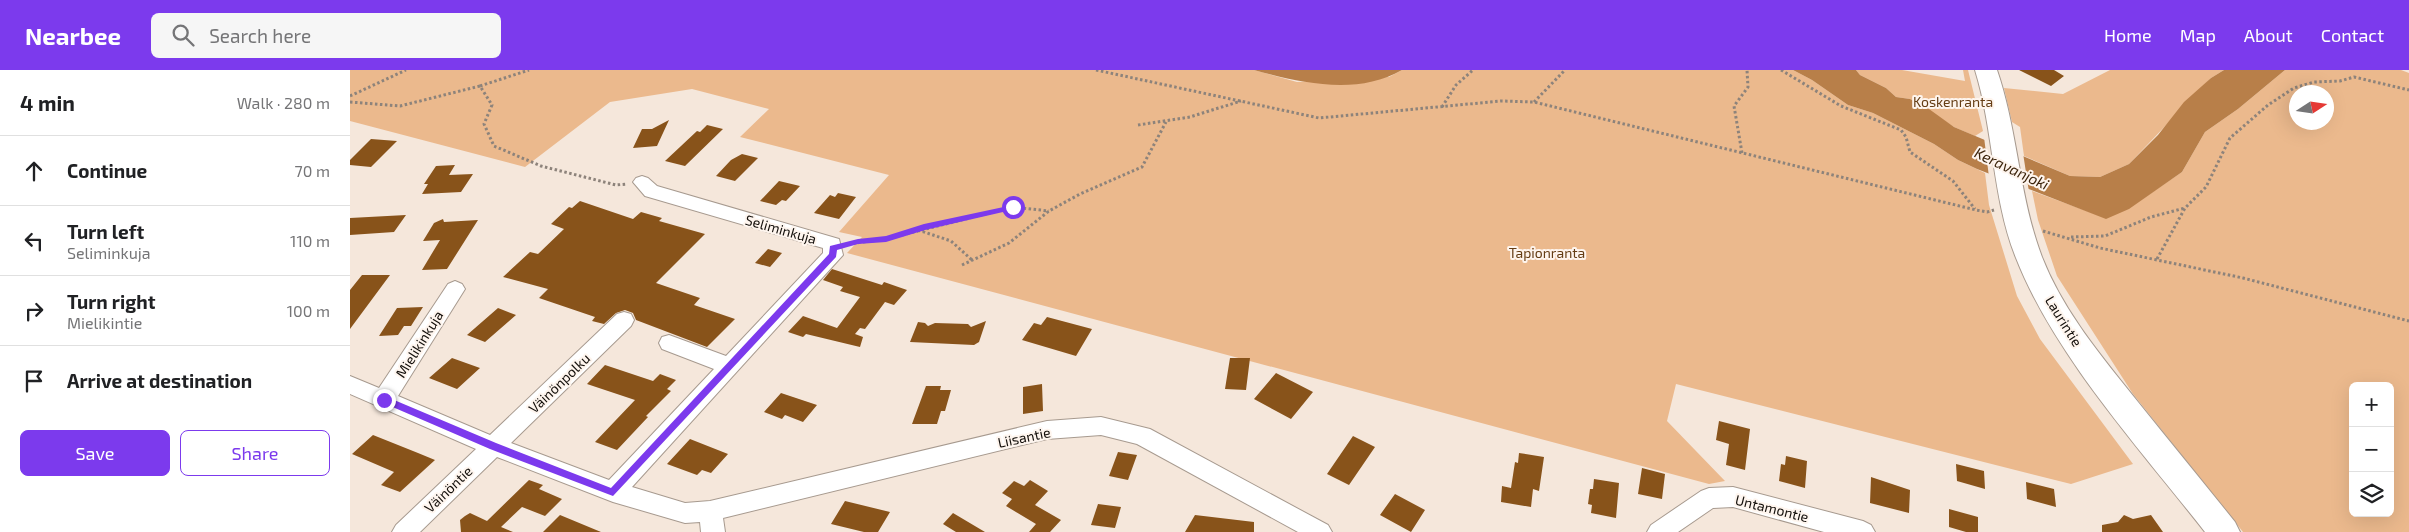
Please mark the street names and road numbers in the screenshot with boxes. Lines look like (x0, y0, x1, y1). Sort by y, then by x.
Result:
street label: Seliminkuja (743, 211, 819, 247)
street label: Laurintie (2042, 293, 2086, 349)
street label: Mielikinkuja (392, 307, 446, 381)
street label: Väinönpolku (525, 349, 593, 417)
street label: Liisantie (996, 423, 1052, 451)
street label: Väinöntie (421, 462, 475, 516)
street label: Untamontie (1733, 491, 1811, 525)

